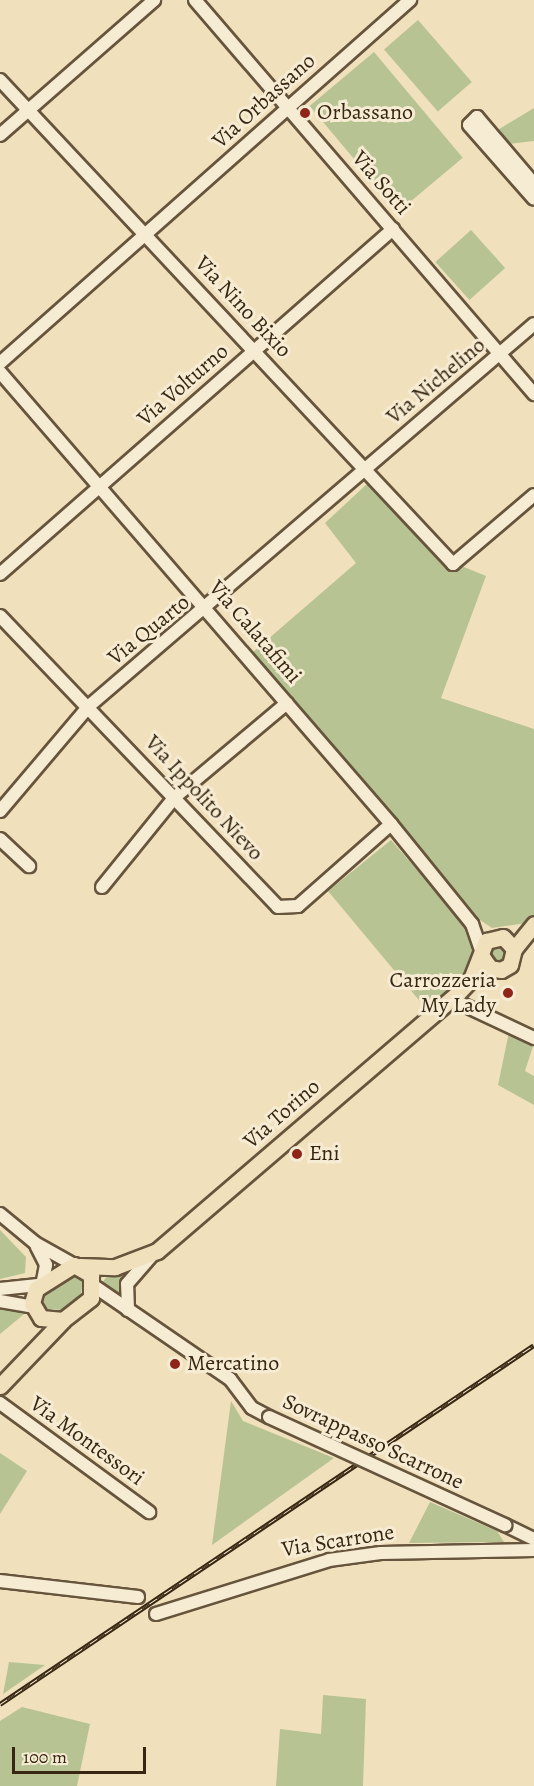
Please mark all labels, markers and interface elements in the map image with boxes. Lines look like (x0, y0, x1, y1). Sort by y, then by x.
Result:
street label: Via Orbassano (207, 48, 321, 154)
place label: Orbassano (317, 100, 413, 126)
marker: Orbassano (298, 106, 312, 120)
street label: Via Sotti (346, 146, 416, 220)
street label: Via Nino Bixio (189, 251, 297, 363)
street label: Via Nichelino (381, 332, 491, 430)
street label: Via Volturno (132, 338, 234, 432)
street label: Via Calatafimi (203, 575, 307, 689)
street label: Via Quarto (103, 589, 195, 671)
street label: Via Ippolito Nievo (139, 730, 269, 866)
place label: Carrozzeria My Lady (389, 967, 496, 1018)
marker: Carrozzeria My Lady (501, 986, 515, 1000)
street label: Via Torino (238, 1074, 326, 1154)
place label: Eni (309, 1141, 340, 1167)
marker: Eni (290, 1147, 304, 1161)
place label: Mercatino (187, 1351, 279, 1377)
marker: Mercatino (168, 1357, 182, 1371)
street label: Sovrappasso Scarrone (278, 1388, 468, 1496)
street label: Via Montessori (25, 1391, 149, 1491)
street label: Via Scarrone (280, 1519, 396, 1563)
scale bar (15, 1735, 148, 1773)
text: 100 m (23, 1745, 67, 1769)

